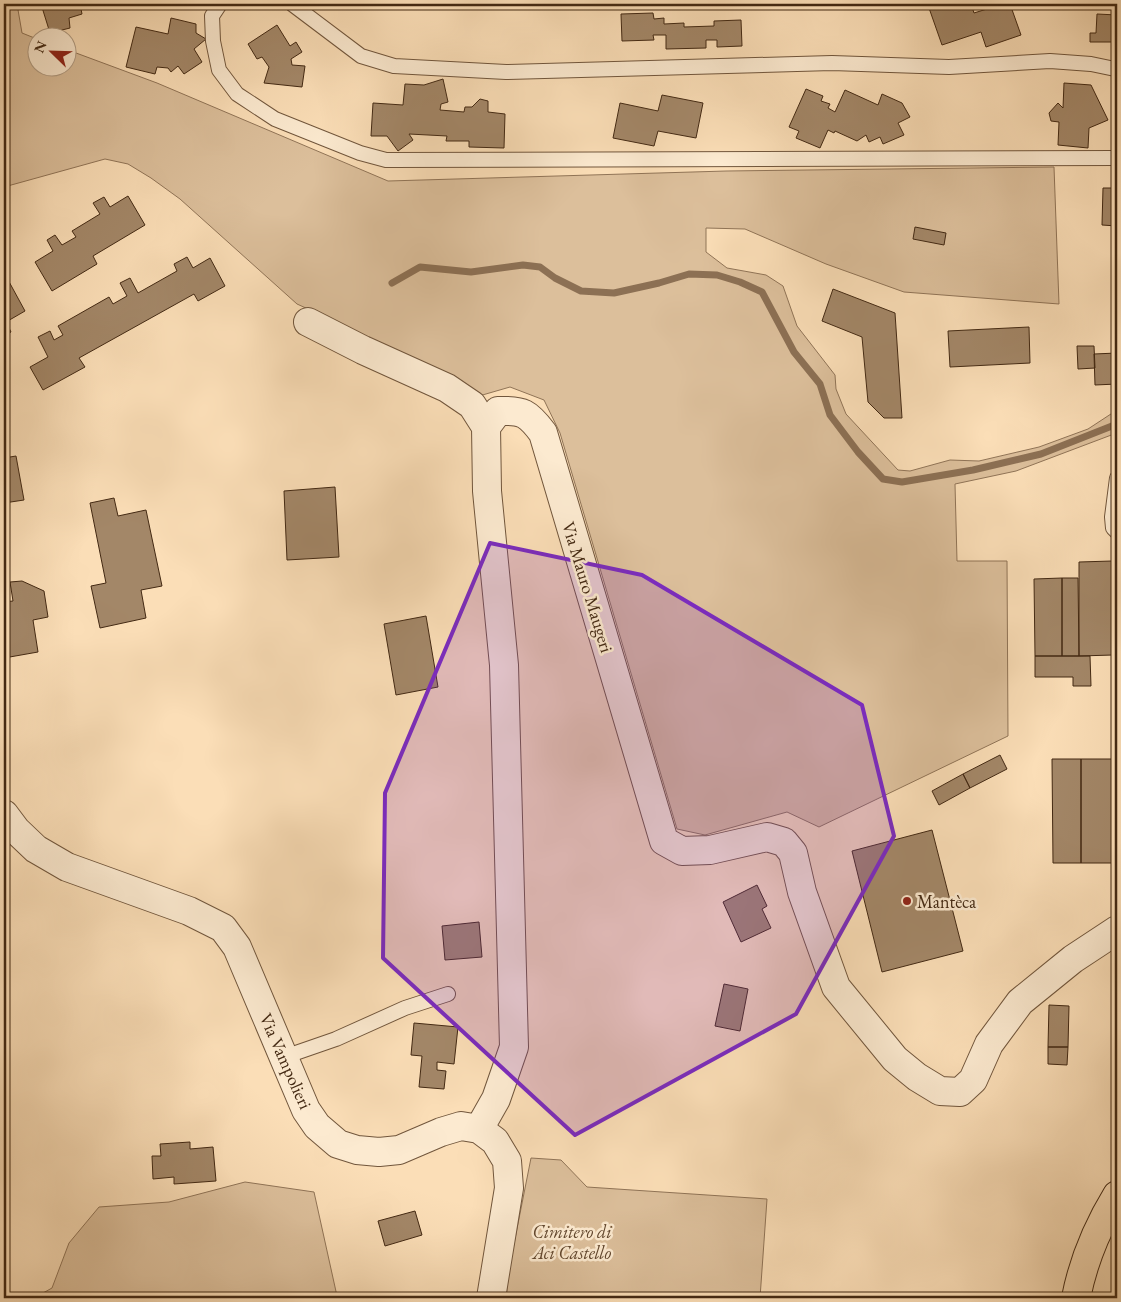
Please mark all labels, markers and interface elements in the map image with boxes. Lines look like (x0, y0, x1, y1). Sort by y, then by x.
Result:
north arrow (28, 28, 78, 78)
text: N (30, 38, 51, 56)
street label: Via Mauro Maugeri (557, 519, 619, 656)
place label: Mantèca (917, 890, 977, 913)
marker: Mantèca (901, 895, 913, 907)
street label: Via Vampolieri (255, 1009, 318, 1113)
park label: Cimitero di Aci Castello (531, 1220, 612, 1264)

